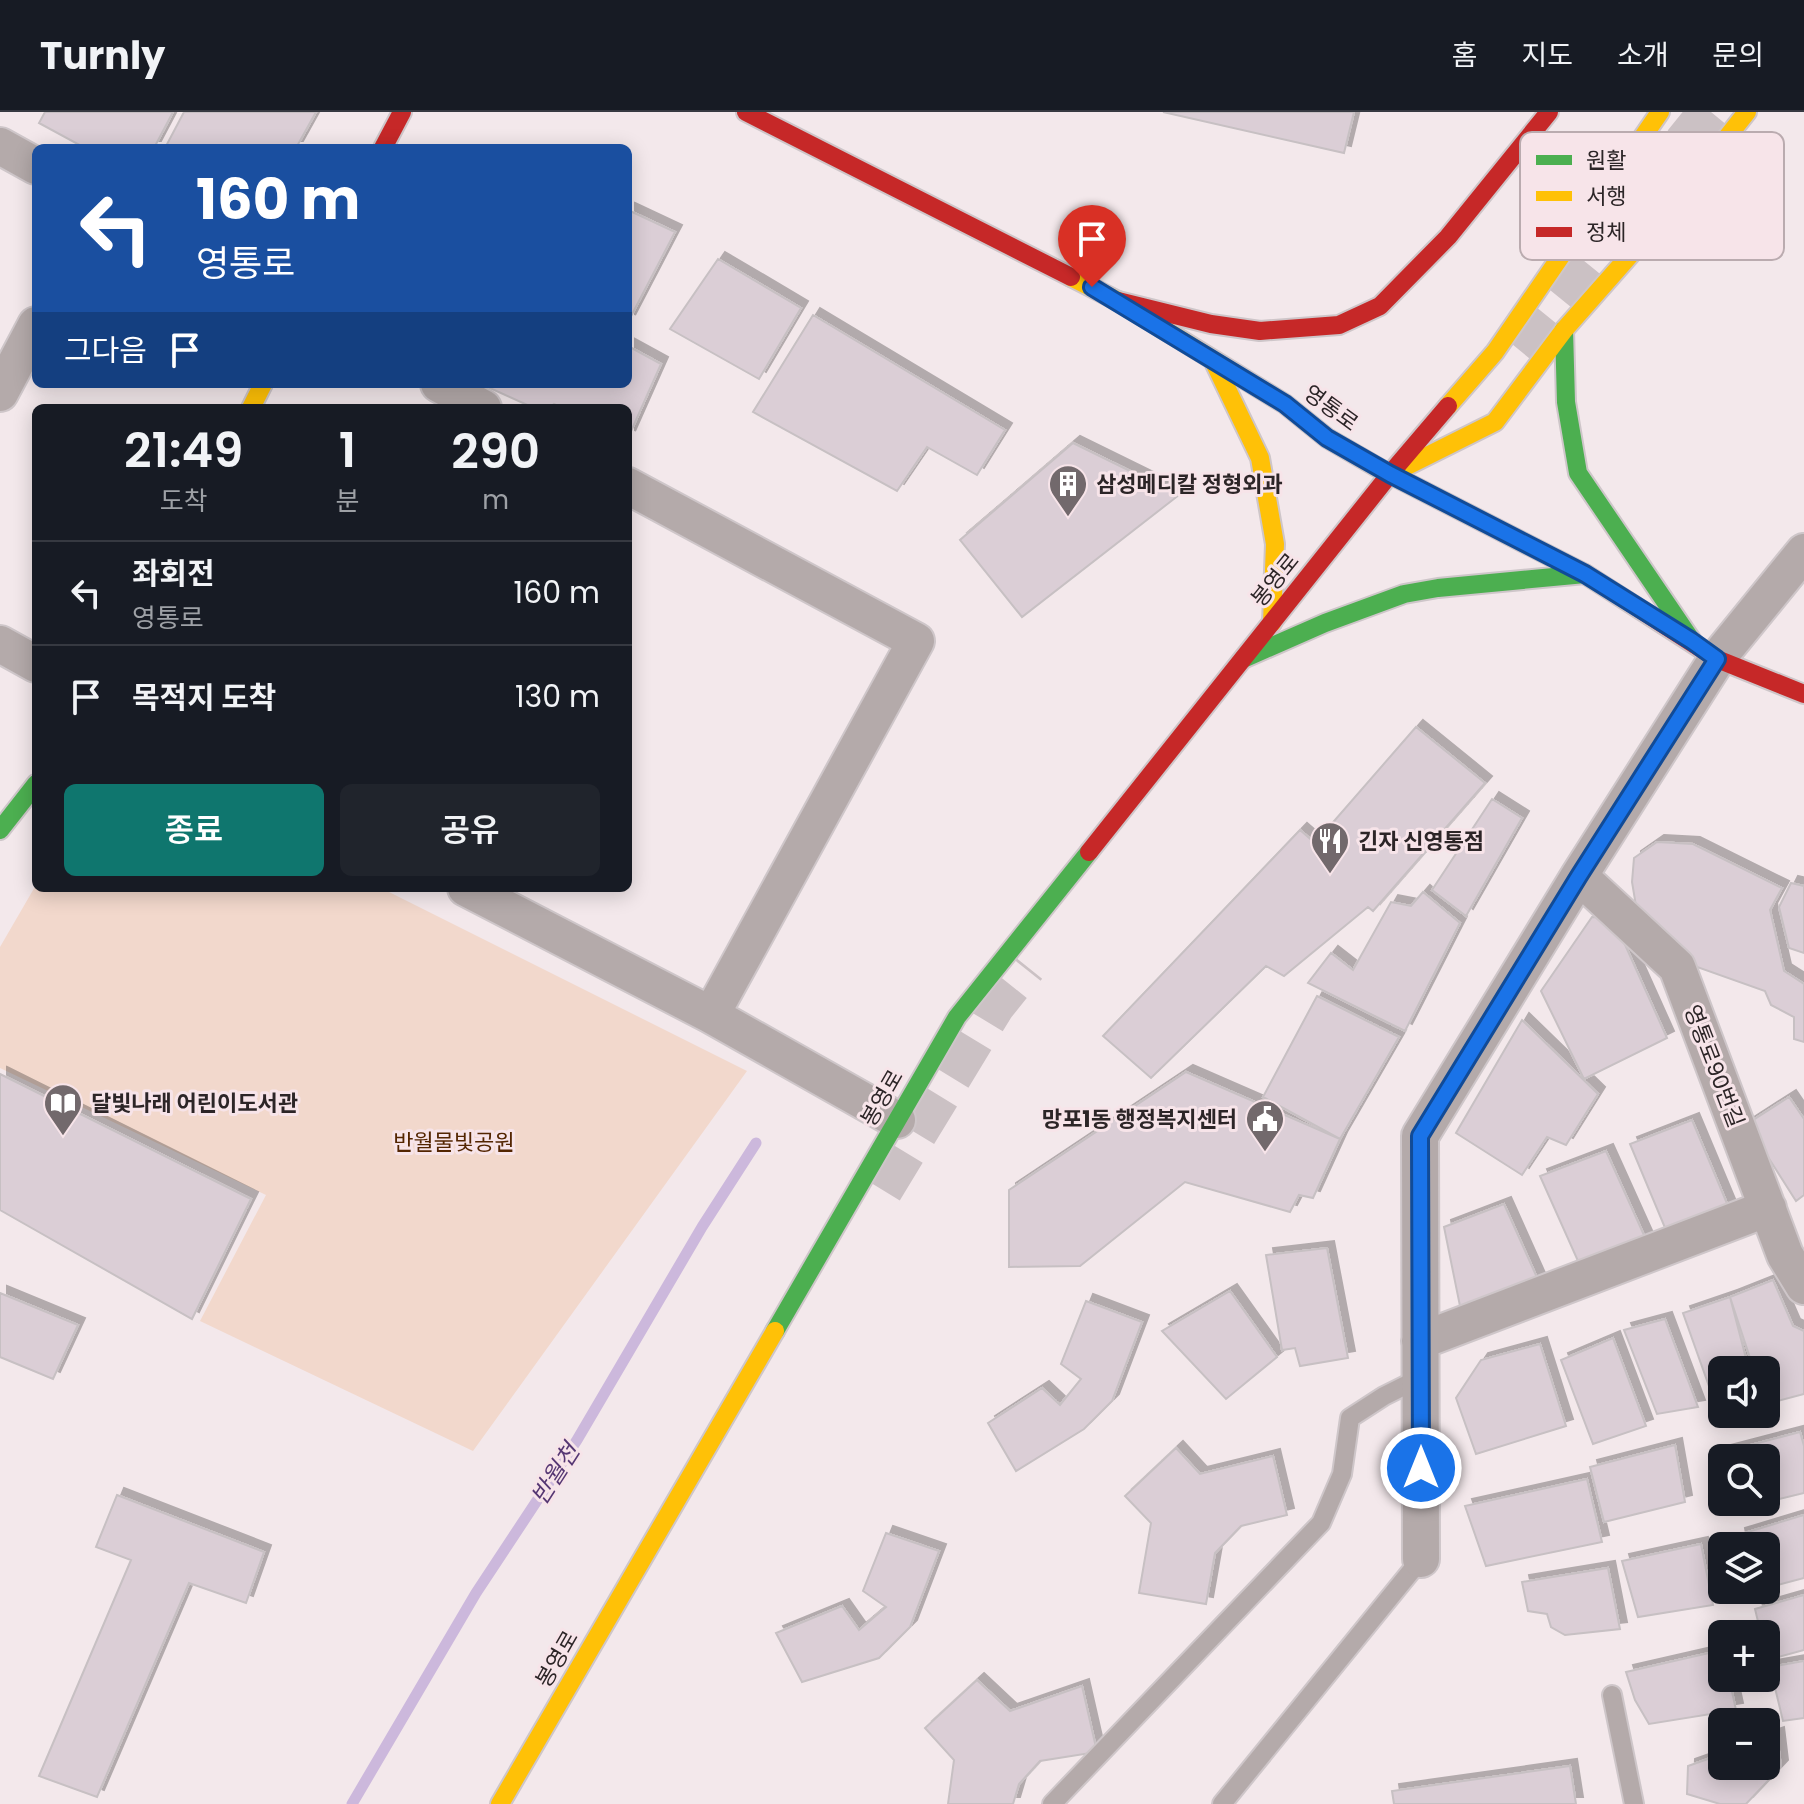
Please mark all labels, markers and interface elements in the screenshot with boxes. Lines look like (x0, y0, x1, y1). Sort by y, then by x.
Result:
text: Turnly (40, 29, 165, 82)
text: 홈 (1452, 36, 1477, 75)
text: 지도 (1521, 36, 1573, 75)
text: 소개 (1617, 36, 1668, 75)
text: 문의 (1712, 36, 1764, 75)
legend (1520, 132, 1784, 260)
text: 원활 (1586, 145, 1626, 176)
text: 160 m (196, 160, 360, 239)
icon: left (64, 176, 168, 280)
text: 서행 (1586, 181, 1626, 212)
pin (1058, 205, 1126, 287)
icon: arrive (1070, 217, 1114, 261)
text: 정체 (1586, 217, 1626, 248)
text: 영통로 (196, 238, 295, 289)
icon: arrive (163, 328, 207, 372)
text: 그다음 (64, 329, 147, 372)
street label: 영통로 (1297, 378, 1365, 438)
text: 21:49 (124, 417, 243, 484)
text: 1 (339, 417, 356, 484)
text: 290 (451, 418, 540, 485)
building icon: 삼성메디칼 정형외과 (1047, 463, 1089, 518)
place label: 삼성메디칼 정형외과 (1096, 469, 1283, 500)
text: m (482, 482, 509, 518)
text: 도착 (160, 483, 208, 519)
text: 분 (335, 483, 359, 519)
street label: 봉영로 (1244, 547, 1306, 613)
text: 좌회전 (132, 552, 215, 595)
icon: left (64, 571, 108, 615)
text: 160 m (514, 571, 600, 614)
text: 영통로 (132, 600, 204, 636)
icon: arrive (64, 675, 108, 719)
text: 130 m (515, 675, 600, 718)
text: 목적지 도착 (132, 676, 276, 719)
button: 종료 (64, 784, 324, 876)
button: 공유 (340, 784, 600, 876)
restaurant icon: 긴자 신영통점 (1309, 820, 1351, 875)
place label: 긴자 신영통점 (1358, 826, 1484, 857)
street label: 영통로90번길 (1676, 1000, 1752, 1132)
street label: 봉영로 (853, 1064, 911, 1132)
library icon: 달빛나래 어린이도서관 (42, 1082, 84, 1137)
place label: 달빛나래 어린이도서관 (91, 1088, 298, 1119)
public building icon: 망포1동 행정복지센터 (1244, 1098, 1286, 1153)
place label: 망포1동 행정복지센터 (1042, 1104, 1237, 1135)
park label: 반월물빛공원 (393, 1127, 515, 1158)
map controls (1708, 1356, 1780, 1780)
button: sound (1708, 1356, 1780, 1428)
position arrow (1379, 1426, 1463, 1510)
water label: 반월천 (523, 1435, 588, 1511)
button: search (1708, 1444, 1780, 1516)
button: layers (1708, 1532, 1780, 1604)
button: + (1708, 1620, 1780, 1692)
street label: 봉영로 (528, 1625, 586, 1693)
button: − (1708, 1708, 1780, 1780)

